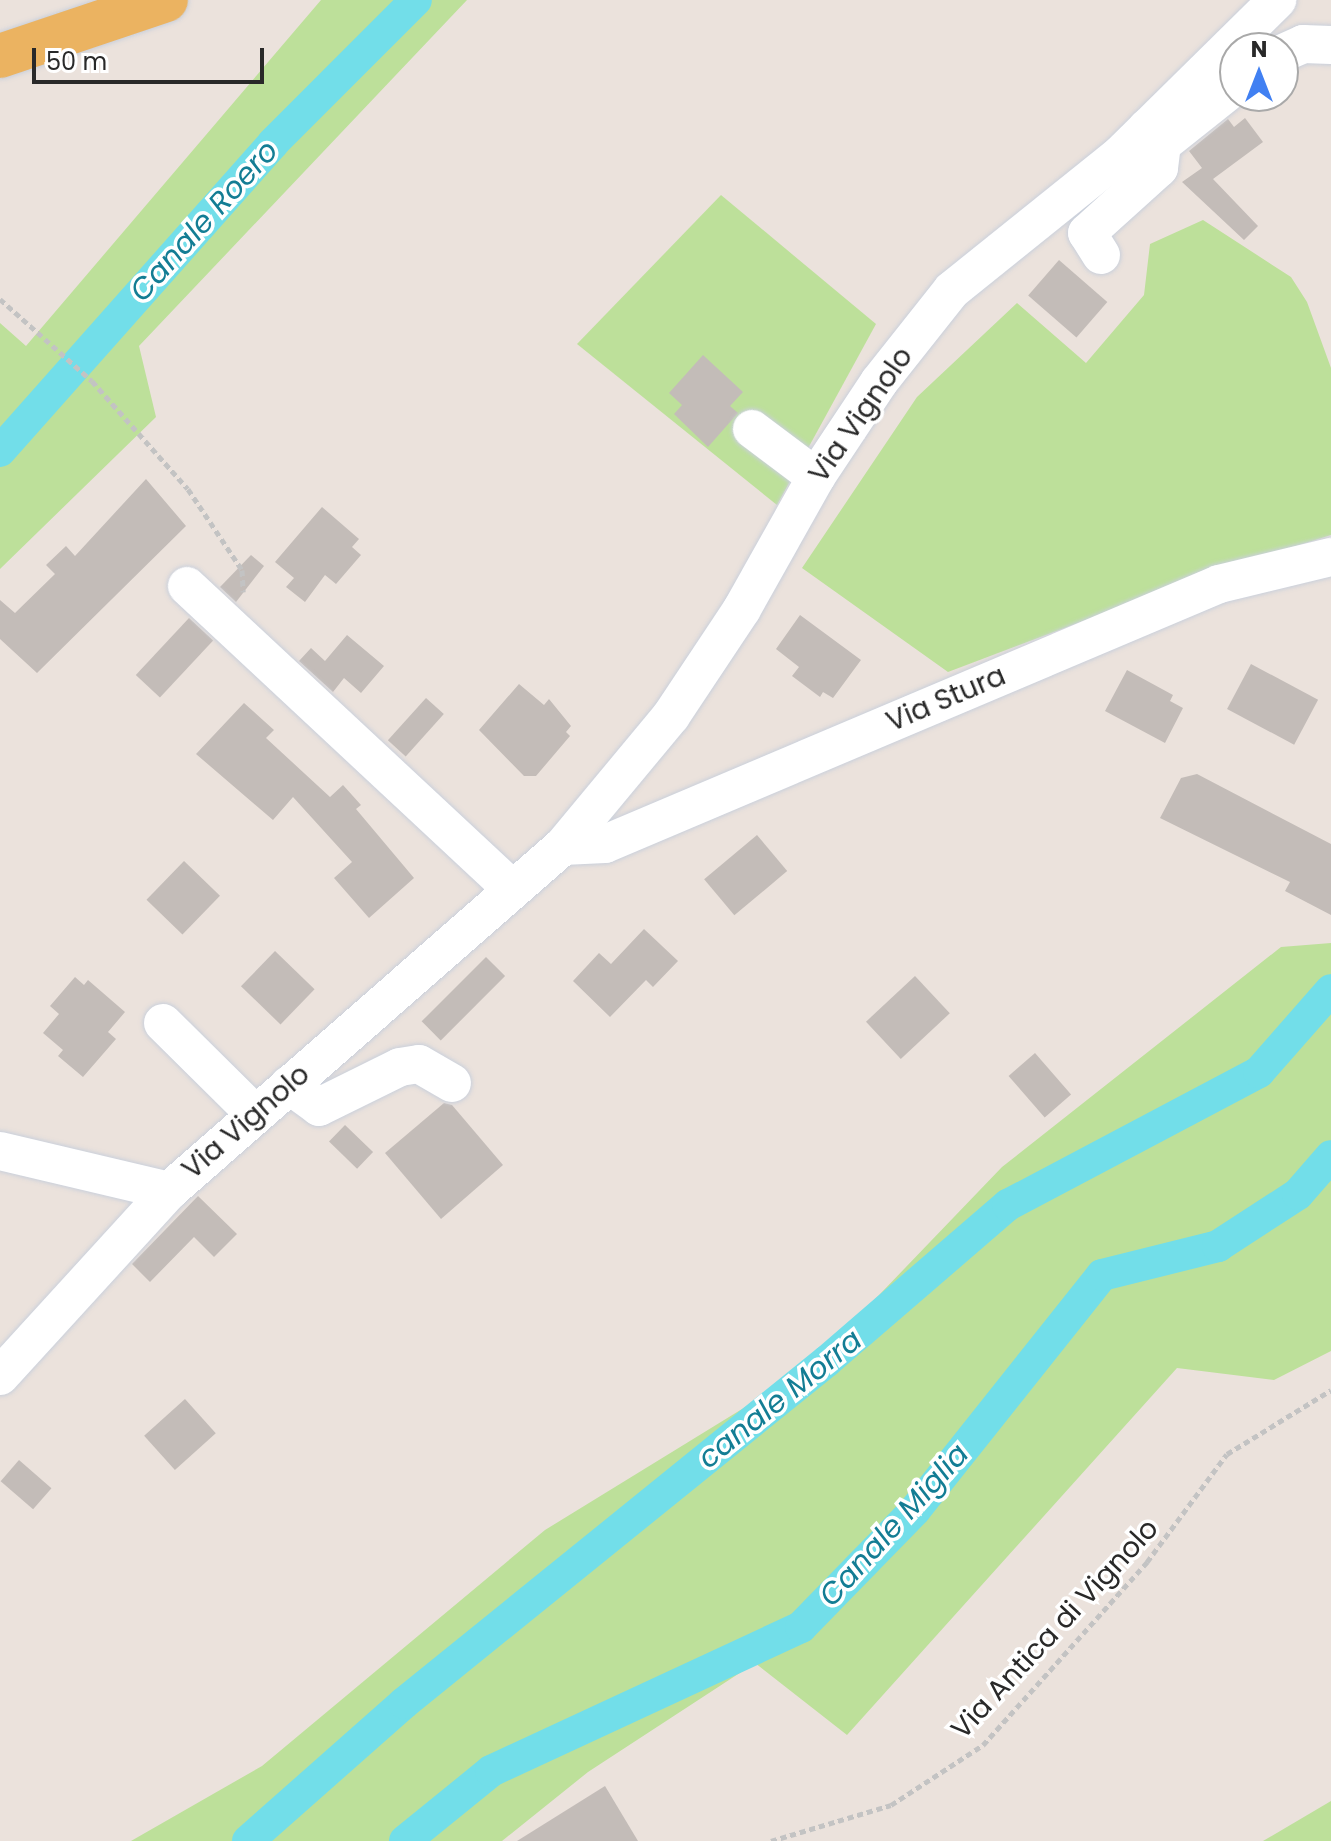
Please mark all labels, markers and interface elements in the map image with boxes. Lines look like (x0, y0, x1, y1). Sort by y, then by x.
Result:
scale bar (36, 32, 268, 82)
north arrow (1219, 32, 1299, 112)
text: N (1251, 34, 1267, 65)
text: 50 m (46, 45, 107, 78)
water label: Canale Roero (122, 133, 286, 309)
street label: Via Vignolo (802, 341, 920, 489)
street label: Via Stura (881, 659, 1011, 739)
street label: Via Vignolo (176, 1058, 316, 1186)
water label: canale Morra (691, 1322, 869, 1476)
water label: Canale Miglia (812, 1436, 976, 1614)
street label: Via Antica di Vignolo (944, 1512, 1166, 1746)

